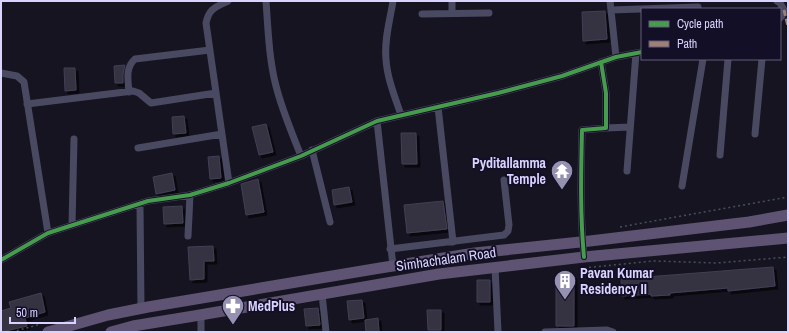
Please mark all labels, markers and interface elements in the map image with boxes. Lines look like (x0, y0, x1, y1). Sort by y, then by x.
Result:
legend (641, 8, 781, 60)
text: Cycle path (677, 16, 724, 32)
text: Path (677, 36, 697, 52)
place label: Pyditallamma Temple (472, 154, 547, 188)
temple icon: Pyditallamma Temple (549, 158, 575, 191)
street label: Simhachalam Road (395, 243, 497, 275)
place label: Pavan Kumar Residency II (580, 264, 654, 298)
building icon: Pavan Kumar Residency II (552, 268, 578, 301)
pharmacy icon: MedPlus (220, 293, 246, 326)
place label: MedPlus (248, 297, 295, 315)
scale bar (10, 299, 75, 325)
text: 50 m (16, 305, 38, 321)

